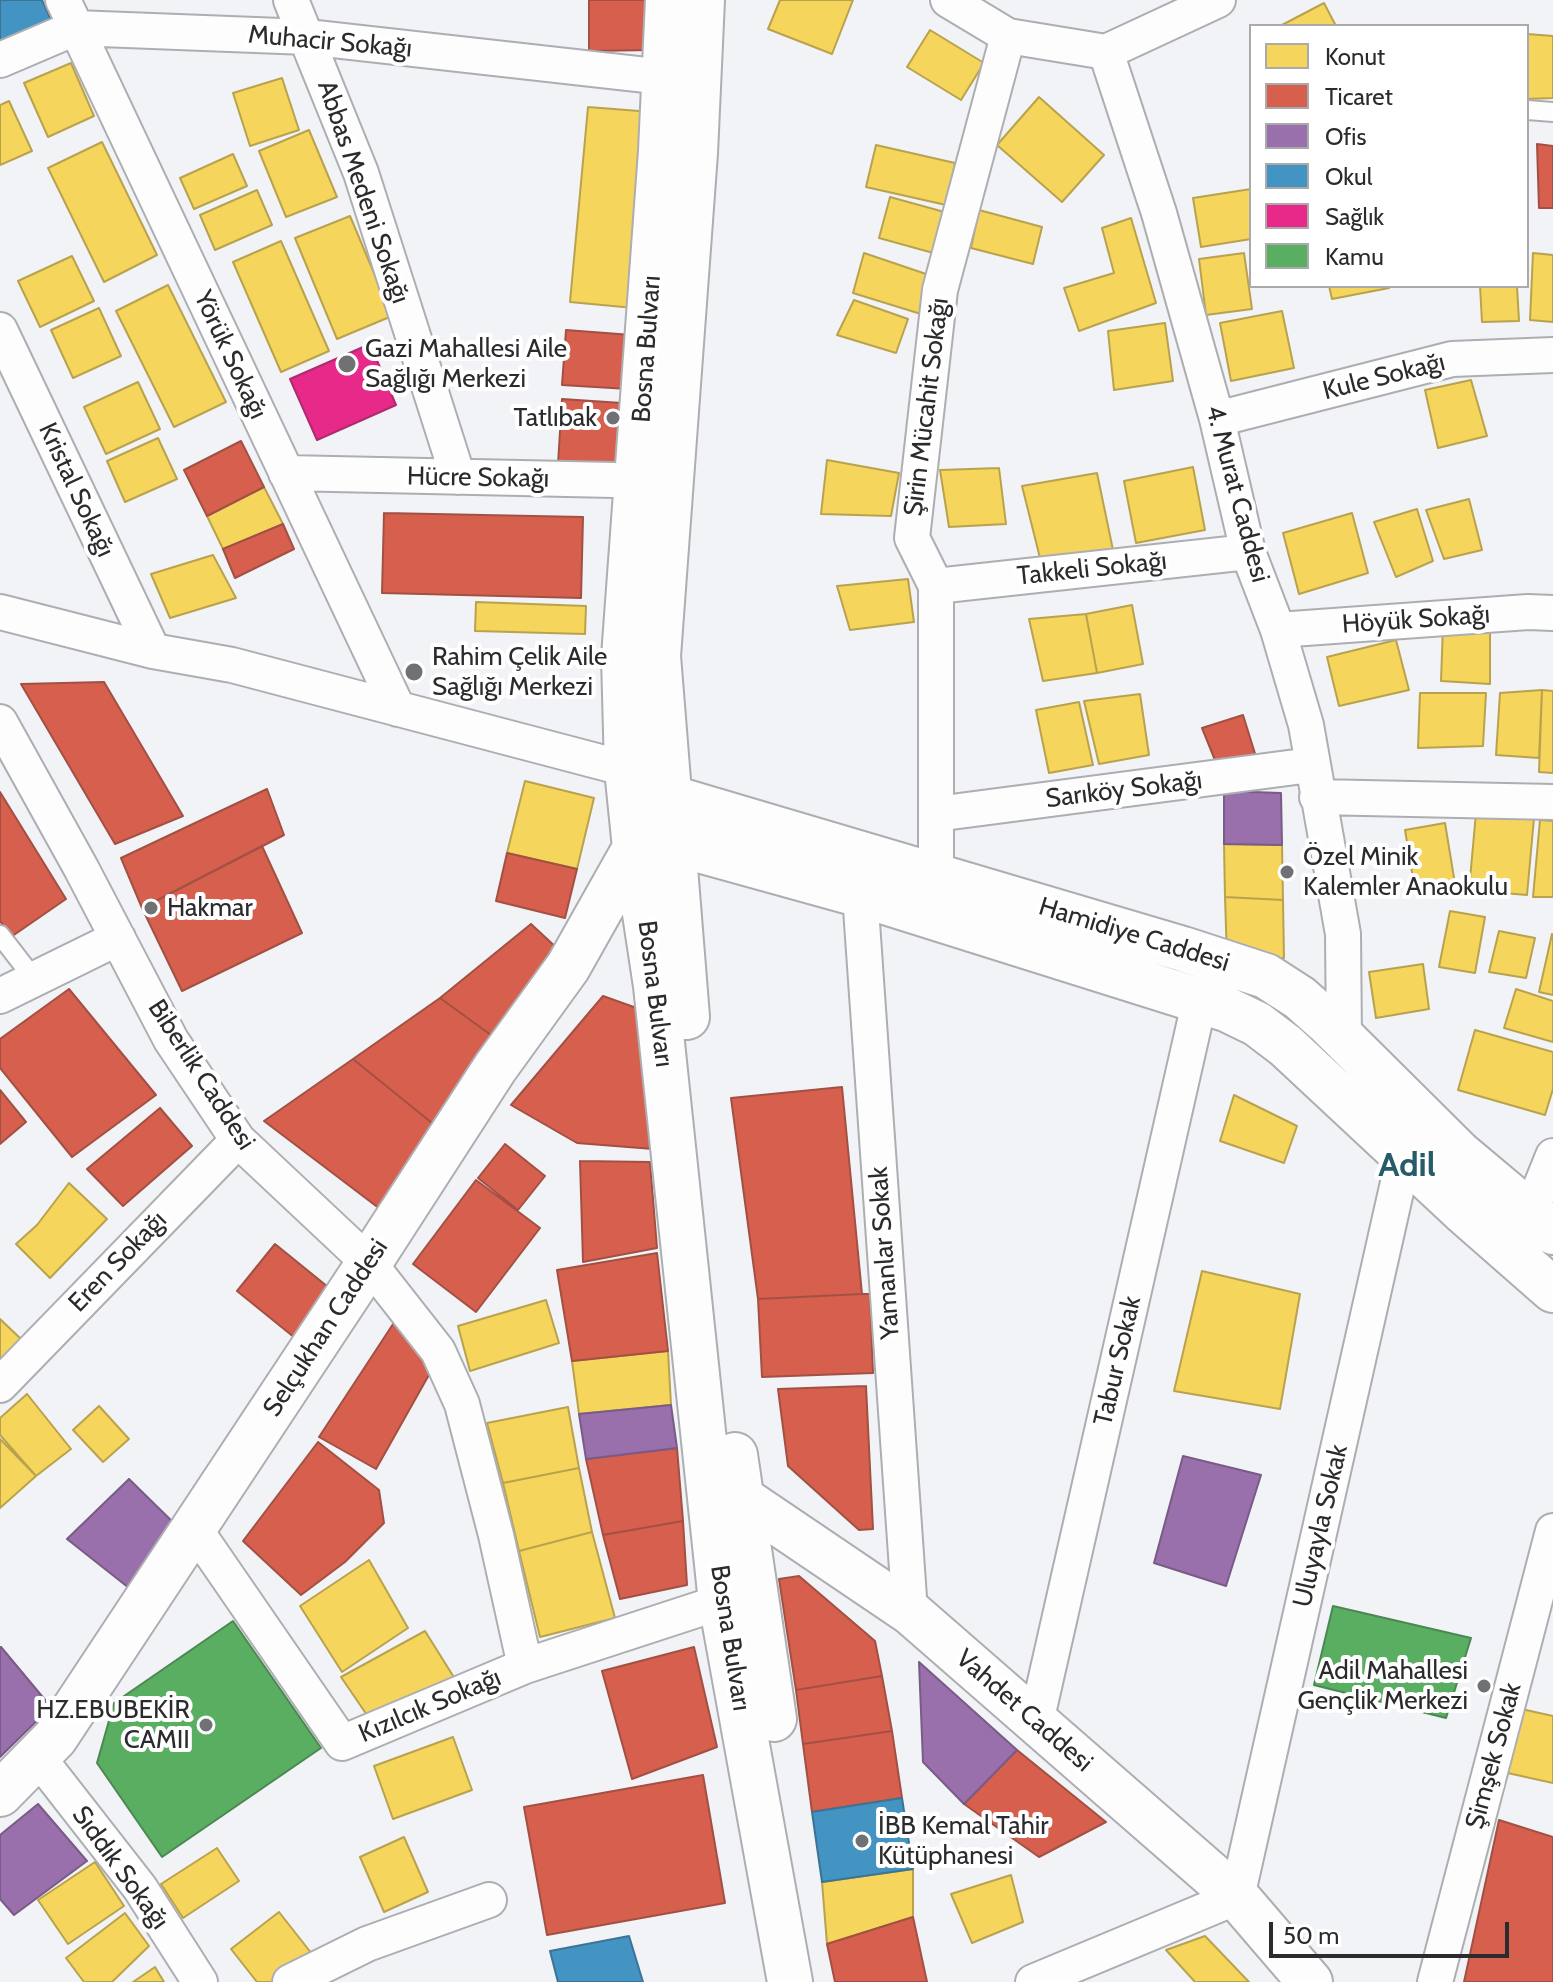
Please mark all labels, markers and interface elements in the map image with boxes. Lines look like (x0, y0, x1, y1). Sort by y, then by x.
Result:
street label: Muhacir Sokağı (247, 19, 413, 65)
legend (1249, 24, 1529, 288)
text: Konut (1325, 42, 1385, 71)
street label: Abbas Medeni Sokağı (310, 76, 416, 308)
text: Ticaret (1325, 82, 1393, 111)
text: Ofis (1325, 122, 1366, 151)
text: Okul (1325, 162, 1372, 191)
text: Sağlık (1325, 202, 1384, 231)
text: Kamu (1325, 242, 1384, 271)
street label: Bosna Bulvarı (626, 274, 668, 424)
street label: Yörük Sokağı (187, 286, 273, 424)
street label: Şirin Mücahit Sokağı (898, 296, 956, 518)
place label: Gazi Mahallesi Aile Sağlığı Merkezi (365, 333, 567, 394)
street label: Kule Sokağı (1320, 347, 1448, 407)
marker: Gazi Mahallesi Aile Sağlığı Merkezi (336, 353, 358, 375)
place label: Tatlıbak (514, 402, 597, 434)
street label: 4. Murat Caddesi (1198, 402, 1276, 586)
marker: Tatlıbak (604, 409, 622, 427)
street label: Kristal Sokağı (31, 418, 121, 562)
street label: Hücre Sokağı (406, 461, 550, 495)
street label: Takkeli Sokağı (1016, 546, 1168, 592)
street label: Höyük Sokağı (1341, 599, 1491, 641)
place label: Rahim Çelik Aile Sağlığı Merkezi (432, 641, 607, 702)
marker: Rahim Çelik Aile Sağlığı Merkezi (403, 661, 425, 683)
street label: Sarıköy Sokağı (1044, 765, 1204, 815)
place label: Özel Minik Kalemler Anaokulu (1303, 841, 1508, 902)
marker: Özel Minik Kalemler Anaokulu (1278, 863, 1296, 881)
street label: Hamidiye Caddesi (1035, 891, 1233, 979)
place label: Hakmar (167, 892, 253, 924)
marker: Hakmar (142, 899, 160, 917)
street label: Bosna Bulvarı (631, 919, 679, 1069)
street label: Biberlik Caddesi (141, 994, 261, 1156)
district label: Adil (1378, 1146, 1436, 1186)
street label: Yamanlar Sokak (863, 1166, 907, 1340)
street label: Eren Sokağı (62, 1205, 174, 1319)
street label: Selçukhan Caddesi (257, 1233, 395, 1423)
street label: Tabur Sokak (1088, 1293, 1148, 1429)
street label: Uluyayla Sokak (1287, 1442, 1355, 1610)
street label: Bosna Bulvarı (703, 1563, 757, 1713)
street label: Vahdet Caddesi (949, 1643, 1099, 1779)
place label: Adil Mahallesi Gençlik Merkezi (1297, 1655, 1468, 1716)
street label: Kızılcık Sokağı (354, 1662, 506, 1750)
marker: Adil Mahallesi Gençlik Merkezi (1475, 1677, 1493, 1695)
street label: Şimşek Sokak (1459, 1679, 1529, 1833)
place label: HZ.EBUBEKİR CAMII (36, 1694, 190, 1756)
marker: HZ.EBUBEKİR CAMII (197, 1716, 215, 1734)
street label: Sıddık Sokağı (65, 1800, 175, 1936)
place label: İBB Kemal Tahir Kütüphanesi (878, 1810, 1049, 1872)
marker: İBB Kemal Tahir Kütüphanesi (853, 1832, 871, 1850)
scale bar (1273, 1906, 1513, 1956)
text: 50 m (1283, 1921, 1339, 1950)

